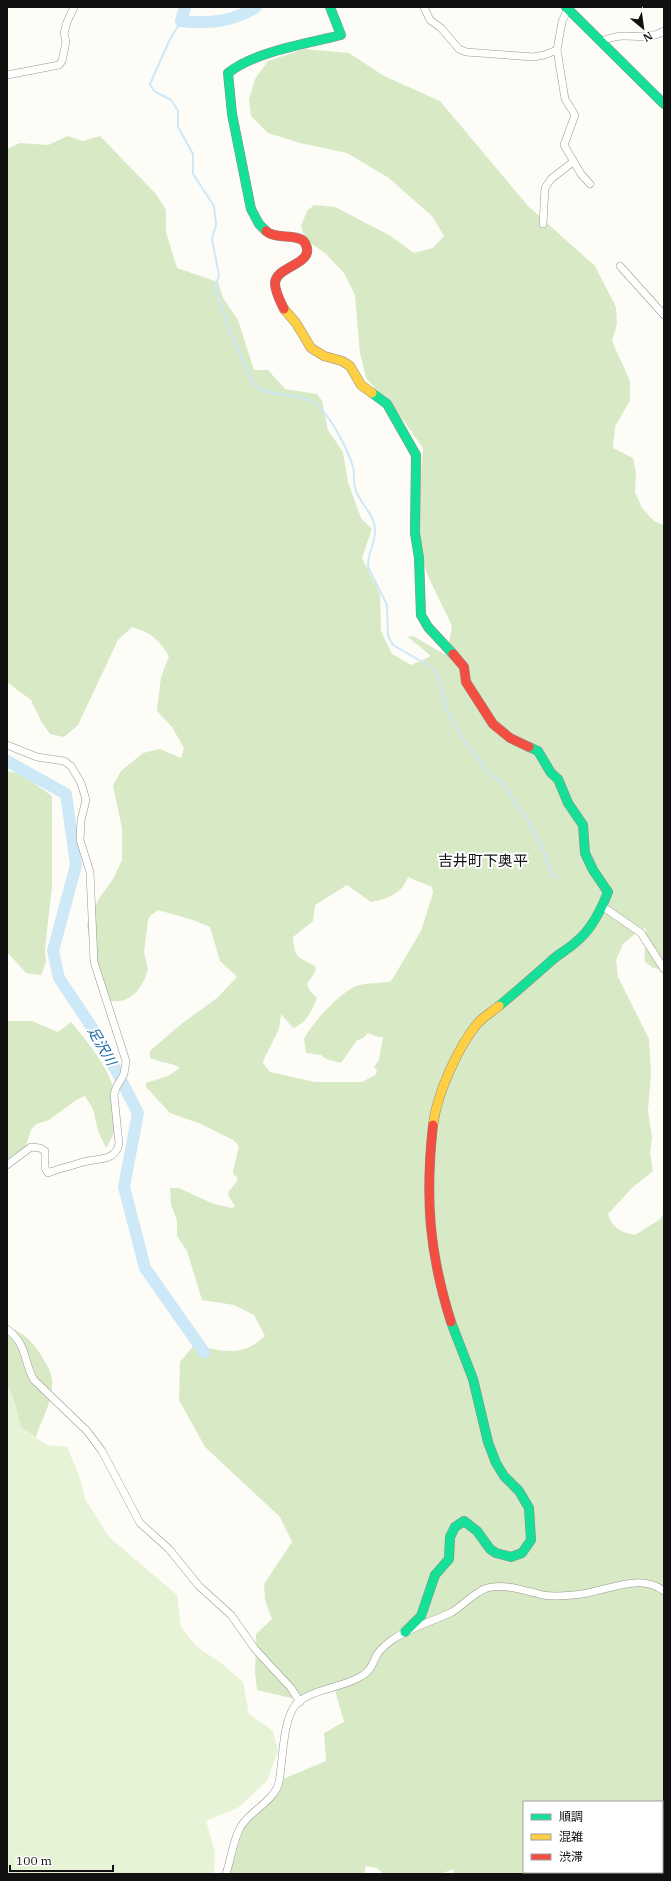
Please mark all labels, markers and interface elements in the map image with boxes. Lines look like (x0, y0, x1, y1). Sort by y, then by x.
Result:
north arrow (623, 8, 663, 48)
text: N (640, 29, 655, 45)
district label: 吉井町下奥平 (438, 851, 528, 870)
water label: 足沢川 (84, 1023, 121, 1070)
legend (523, 1801, 663, 1873)
text: 順調 (559, 1809, 583, 1824)
text: 混雑 (559, 1829, 583, 1844)
scale bar (10, 1847, 113, 1873)
text: 渋滞 (559, 1849, 583, 1864)
text: 100 m (16, 1853, 52, 1868)

